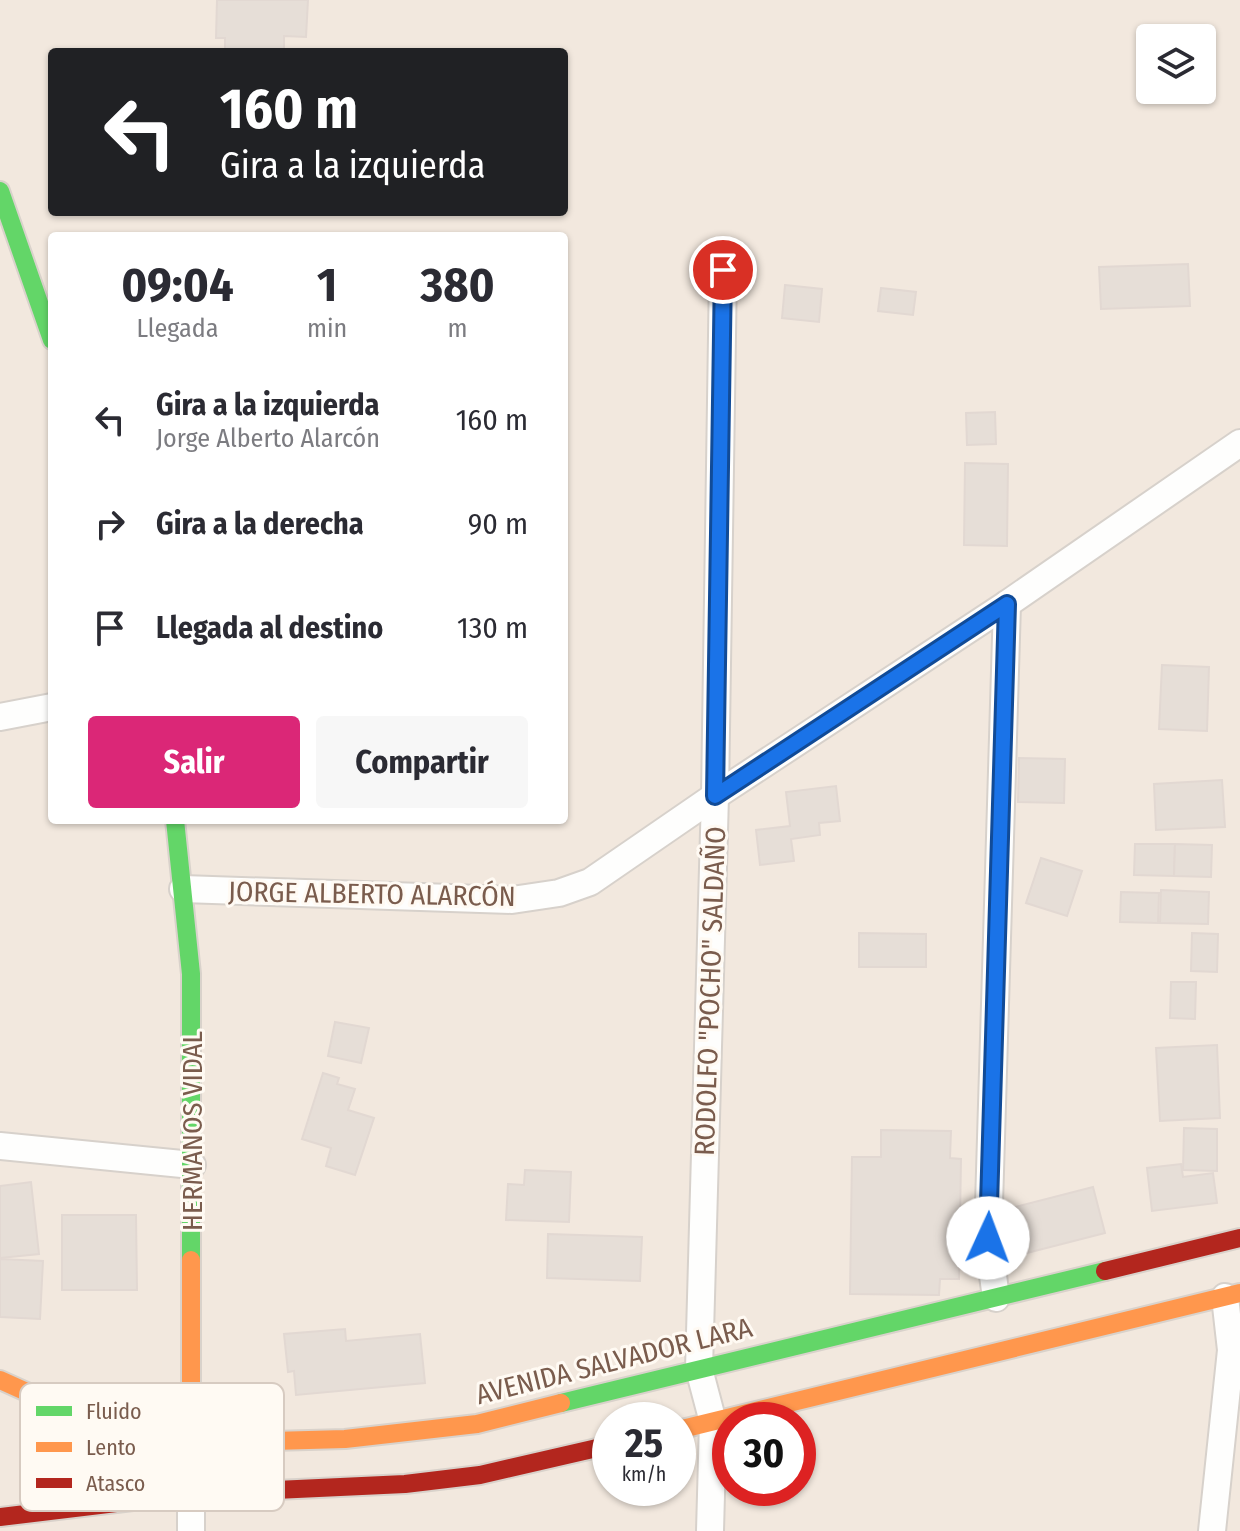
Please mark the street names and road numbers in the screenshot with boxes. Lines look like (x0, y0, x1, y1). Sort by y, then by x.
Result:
street label: RODOLFO "POCHO" SALDAÑO (688, 826, 732, 1156)
street label: JORGE ALBERTO ALARCÓN (228, 875, 516, 913)
street label: HERMANOS VIDAL (176, 1031, 209, 1231)
street label: AVENIDA SALVADOR LARA (472, 1311, 756, 1411)

